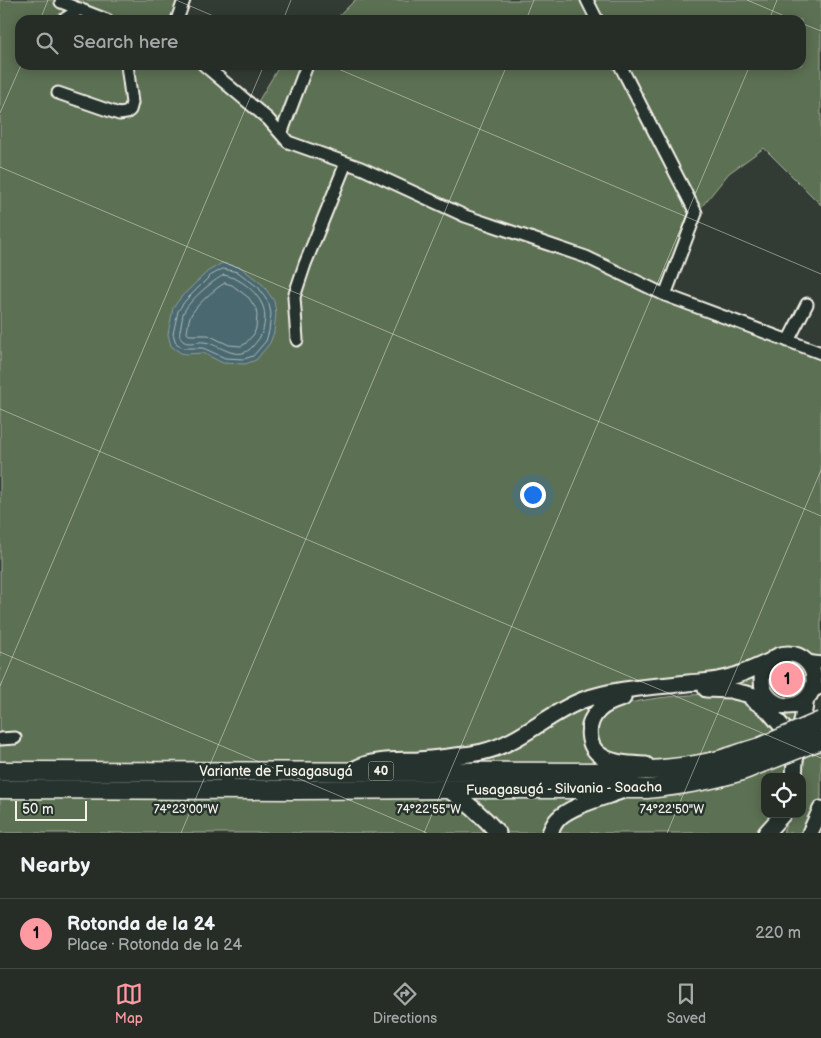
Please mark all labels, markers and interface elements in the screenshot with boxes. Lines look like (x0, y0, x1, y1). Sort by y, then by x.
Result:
search box (15, 15, 806, 70)
icon: search (33, 29, 61, 57)
text: Search here (73, 31, 178, 54)
your location (520, 482, 546, 508)
pin: 1 (771, 660, 803, 698)
road number: 40 (368, 761, 394, 780)
street label: Variante de Fusagasugá (199, 763, 353, 780)
map controls (761, 773, 806, 818)
button: locate (761, 773, 806, 818)
street label: Fusagasugá - Silvania - Soacha (466, 778, 662, 799)
scale bar (15, 798, 88, 821)
text: 50 m (22, 801, 54, 818)
text: 74°23'00"W (154, 802, 218, 817)
text: 74°22'55"W (397, 802, 461, 817)
text: 74°22'50"W (640, 802, 704, 817)
text: Nearby (20, 853, 90, 878)
text: Rotonda de la 24 (67, 913, 215, 936)
text: 1 (33, 924, 39, 943)
text: 220 m (755, 924, 801, 943)
text: Place · Rotonda de la 24 (67, 936, 242, 955)
tab: Map (115, 980, 143, 1027)
tab: Directions (373, 980, 437, 1027)
tab: Saved (667, 980, 706, 1027)

